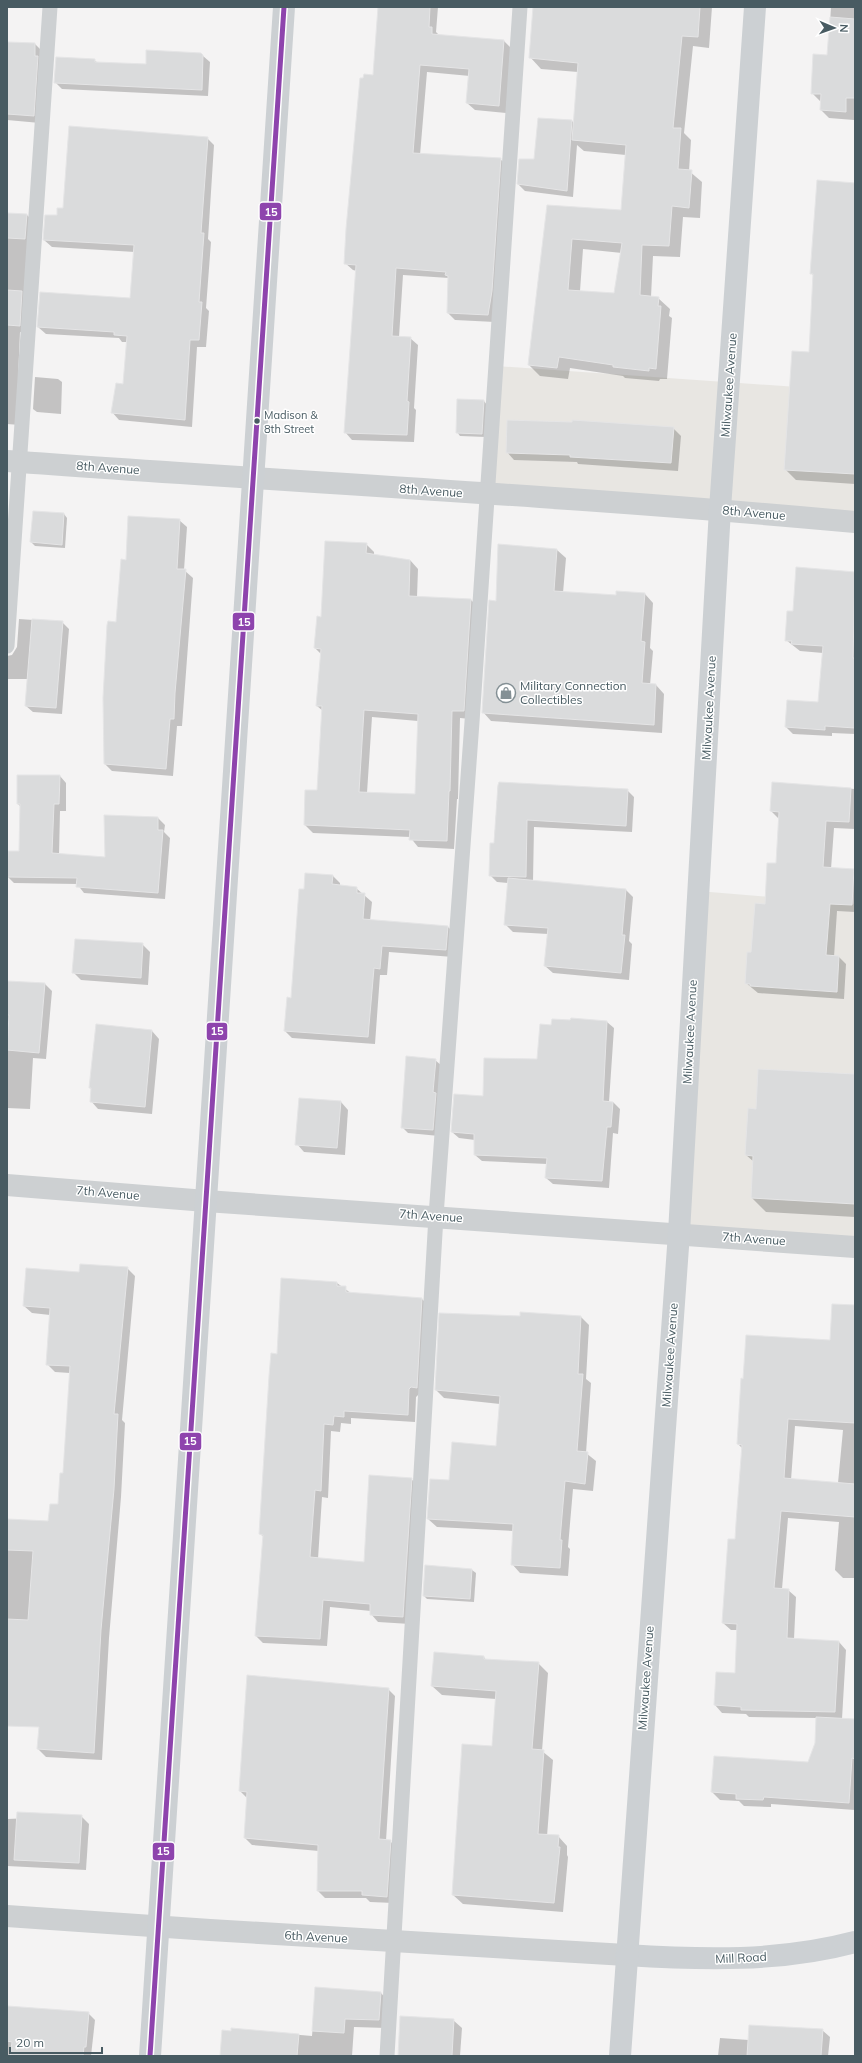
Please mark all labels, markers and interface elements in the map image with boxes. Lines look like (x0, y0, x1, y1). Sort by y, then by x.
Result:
north arrow (814, 8, 854, 48)
text: N (837, 24, 851, 33)
line badge: 15 (259, 202, 282, 221)
text: 15 (264, 205, 278, 219)
street label: Milwaukee Avenue (717, 332, 740, 438)
place label: Madison & 8th Street (264, 408, 318, 436)
marker: Madison & 8th Street (252, 416, 262, 426)
street label: 8th Avenue (76, 458, 140, 477)
street label: 8th Avenue (399, 481, 463, 500)
street label: 8th Avenue (722, 502, 786, 523)
line badge: 15 (232, 612, 255, 631)
text: 15 (237, 615, 251, 629)
street label: Milwaukee Avenue (698, 655, 719, 761)
place label: Military Connection Collectibles (520, 678, 627, 707)
shop icon: Military Connection Collectibles (495, 682, 517, 704)
street label: Milwaukee Avenue (679, 979, 700, 1085)
line badge: 15 (206, 1022, 228, 1041)
text: 15 (210, 1024, 224, 1038)
street label: 7th Avenue (76, 1182, 140, 1203)
street label: 7th Avenue (399, 1206, 463, 1225)
street label: 7th Avenue (722, 1229, 786, 1248)
street label: Milwaukee Avenue (658, 1302, 681, 1408)
line badge: 15 (179, 1432, 202, 1451)
text: 15 (183, 1434, 197, 1448)
street label: Milwaukee Avenue (634, 1625, 657, 1731)
line badge: 15 (152, 1842, 175, 1861)
text: 15 (156, 1844, 170, 1858)
street label: 6th Avenue (284, 1927, 348, 1946)
street label: Mill Road (715, 1949, 767, 1966)
scale bar (10, 2029, 102, 2055)
text: 20 m (16, 2035, 44, 2050)

